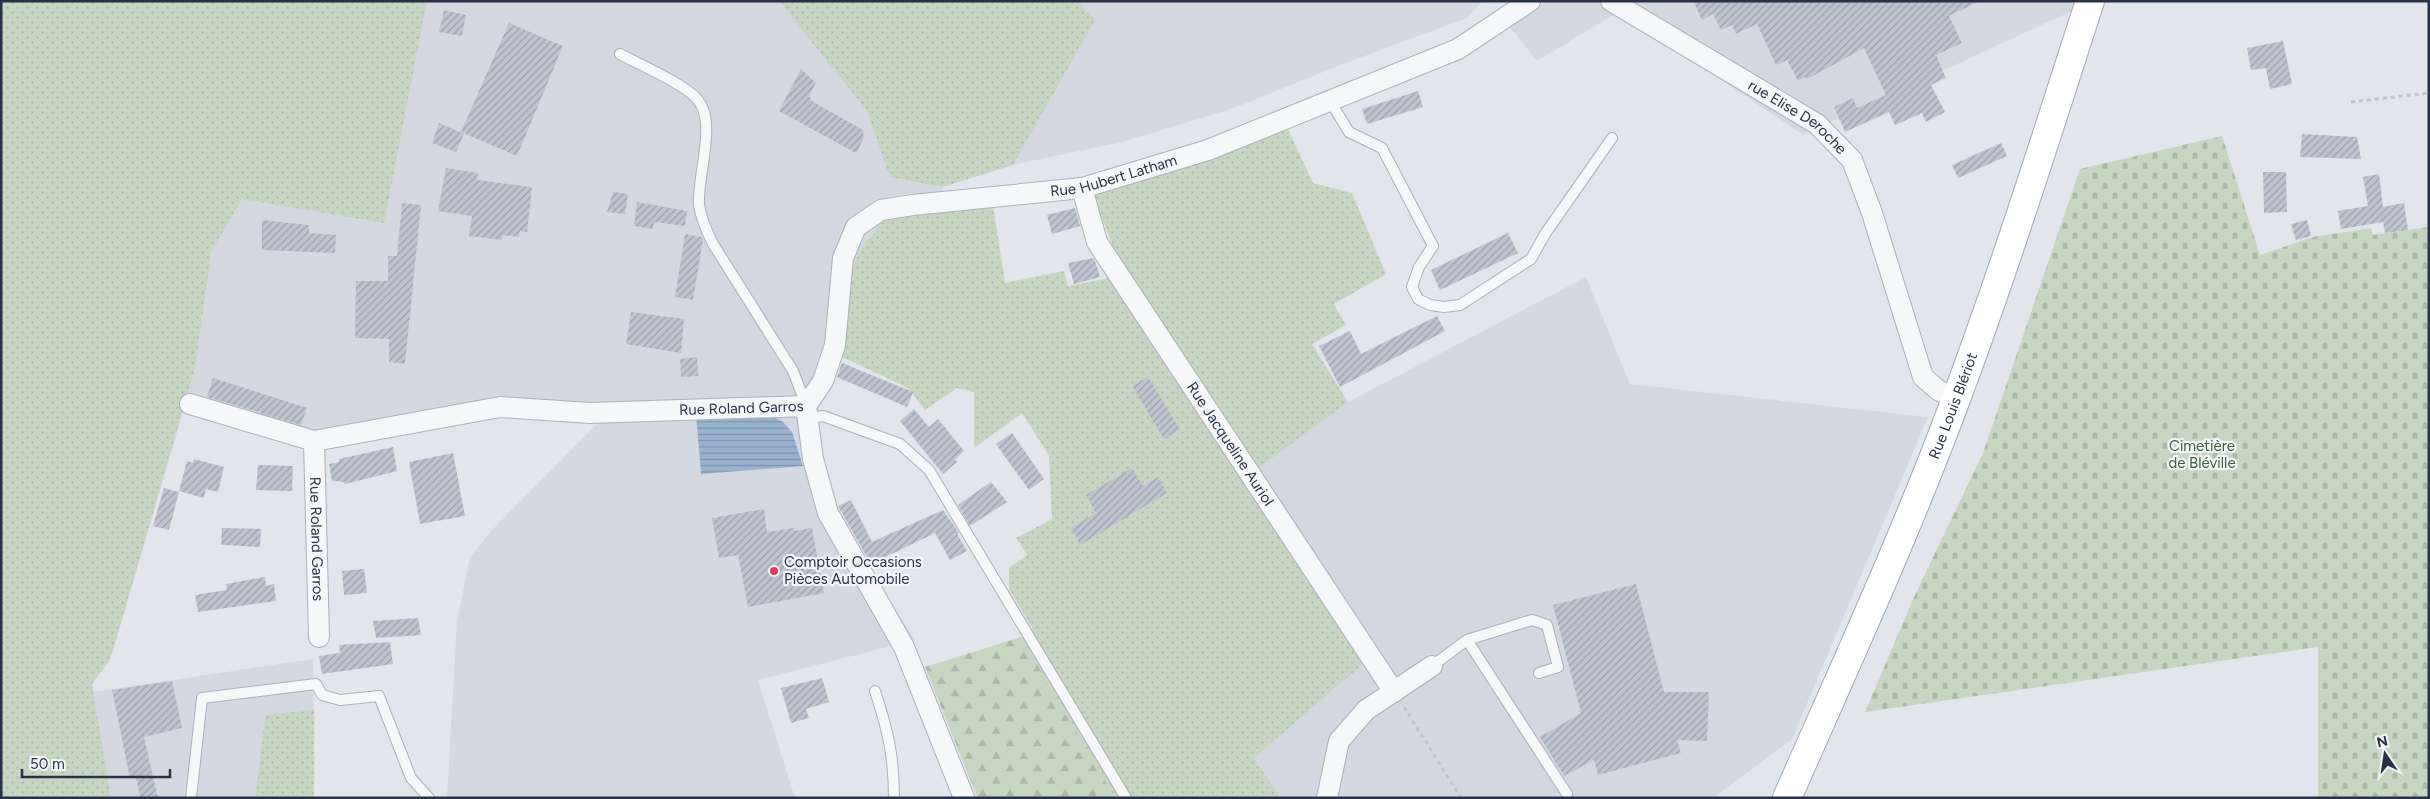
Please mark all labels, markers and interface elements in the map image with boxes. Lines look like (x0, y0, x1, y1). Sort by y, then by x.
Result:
street label: rue Elise Deroche (1745, 76, 1850, 158)
street label: Rue Hubert Latham (1049, 151, 1179, 200)
street label: Rue Louis Blériot (1925, 350, 1981, 462)
street label: Rue Jacqueline Auriol (1183, 379, 1278, 509)
street label: Rue Roland Garros (679, 397, 804, 419)
park label: Cimetière de Bléville (2168, 437, 2236, 472)
street label: Rue Roland Garros (306, 476, 327, 601)
place label: Comptoir Occasions Pièces Automobile (784, 553, 922, 588)
marker: Comptoir Occasions Pièces Automobile (768, 565, 780, 577)
north arrow (2360, 729, 2410, 779)
text: N (2375, 732, 2389, 751)
scale bar (22, 746, 170, 778)
text: 50 m (30, 755, 65, 773)

